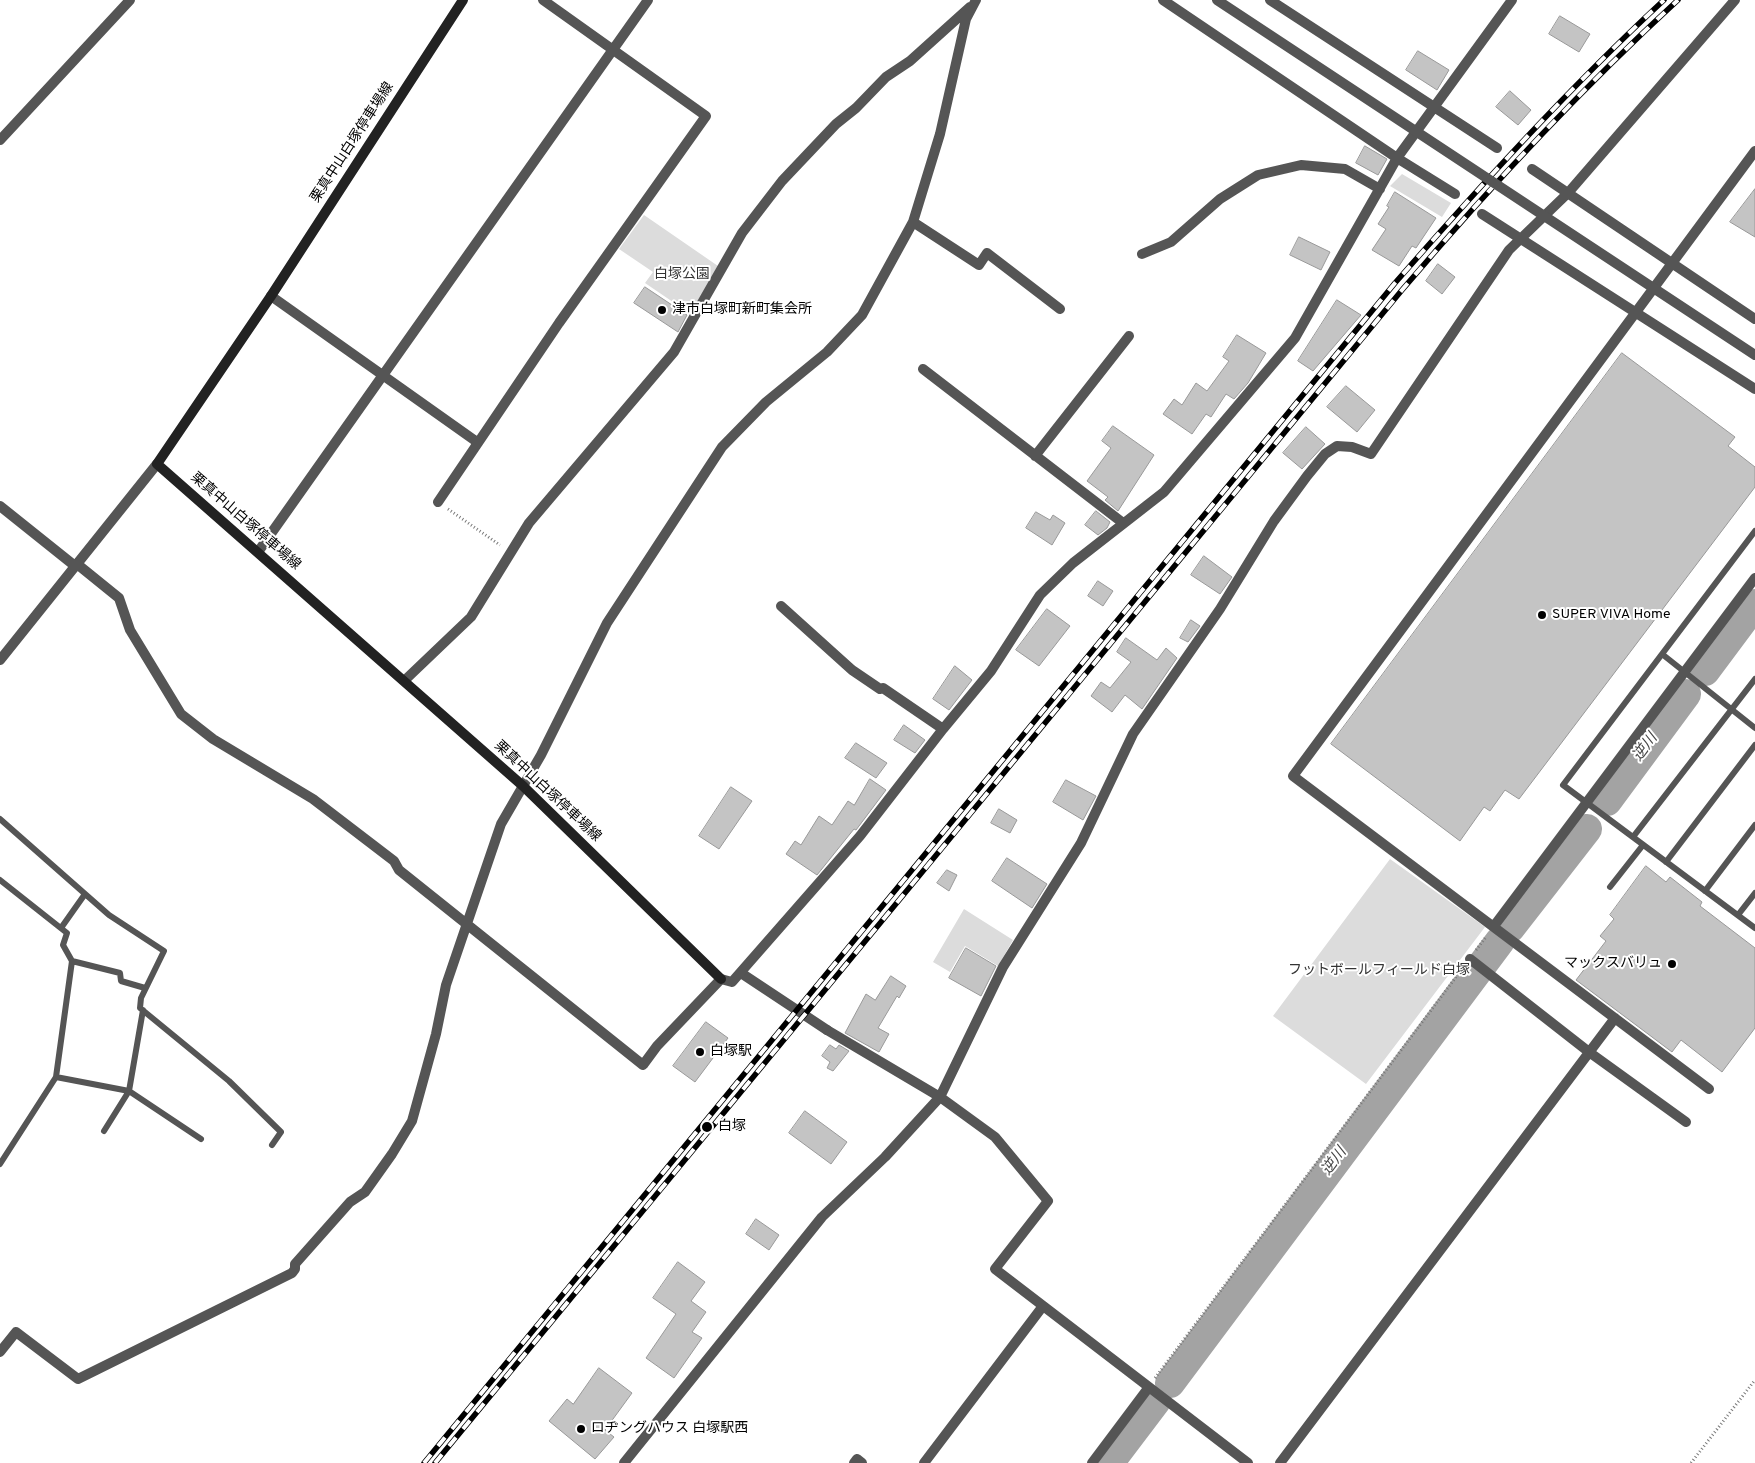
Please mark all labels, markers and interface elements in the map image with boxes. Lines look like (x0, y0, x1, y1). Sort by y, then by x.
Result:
street label: 栗真中山白塚停車場線 (308, 80, 398, 206)
park label: 白塚公園 (654, 267, 710, 283)
place label: 津市白塚町新町集会所 (672, 302, 812, 318)
marker: 津市白塚町新町集会所 (656, 304, 668, 316)
street label: 栗真中山白塚停車場線 (187, 470, 303, 574)
place label: SUPER VIVA Home (1552, 607, 1671, 623)
marker: SUPER VIVA Home (1536, 609, 1548, 621)
water label: 逆川 (1630, 731, 1662, 765)
street label: 栗真中山白塚停車場線 (490, 738, 604, 846)
place label: マックスバリュ (1564, 956, 1662, 972)
marker: マックスバリュ (1666, 958, 1678, 970)
park label: フットボールフィールド白塚 (1288, 963, 1470, 979)
place label: 白塚駅 (710, 1044, 752, 1060)
marker: 白塚駅 (694, 1046, 706, 1058)
place label: 白塚 (718, 1119, 746, 1135)
marker: 白塚 (700, 1120, 714, 1134)
water label: 逆川 (1319, 1145, 1351, 1179)
place label: ロヂングハウス 白塚駅西 (591, 1421, 748, 1437)
marker: ロヂングハウス 白塚駅西 (575, 1423, 587, 1435)

